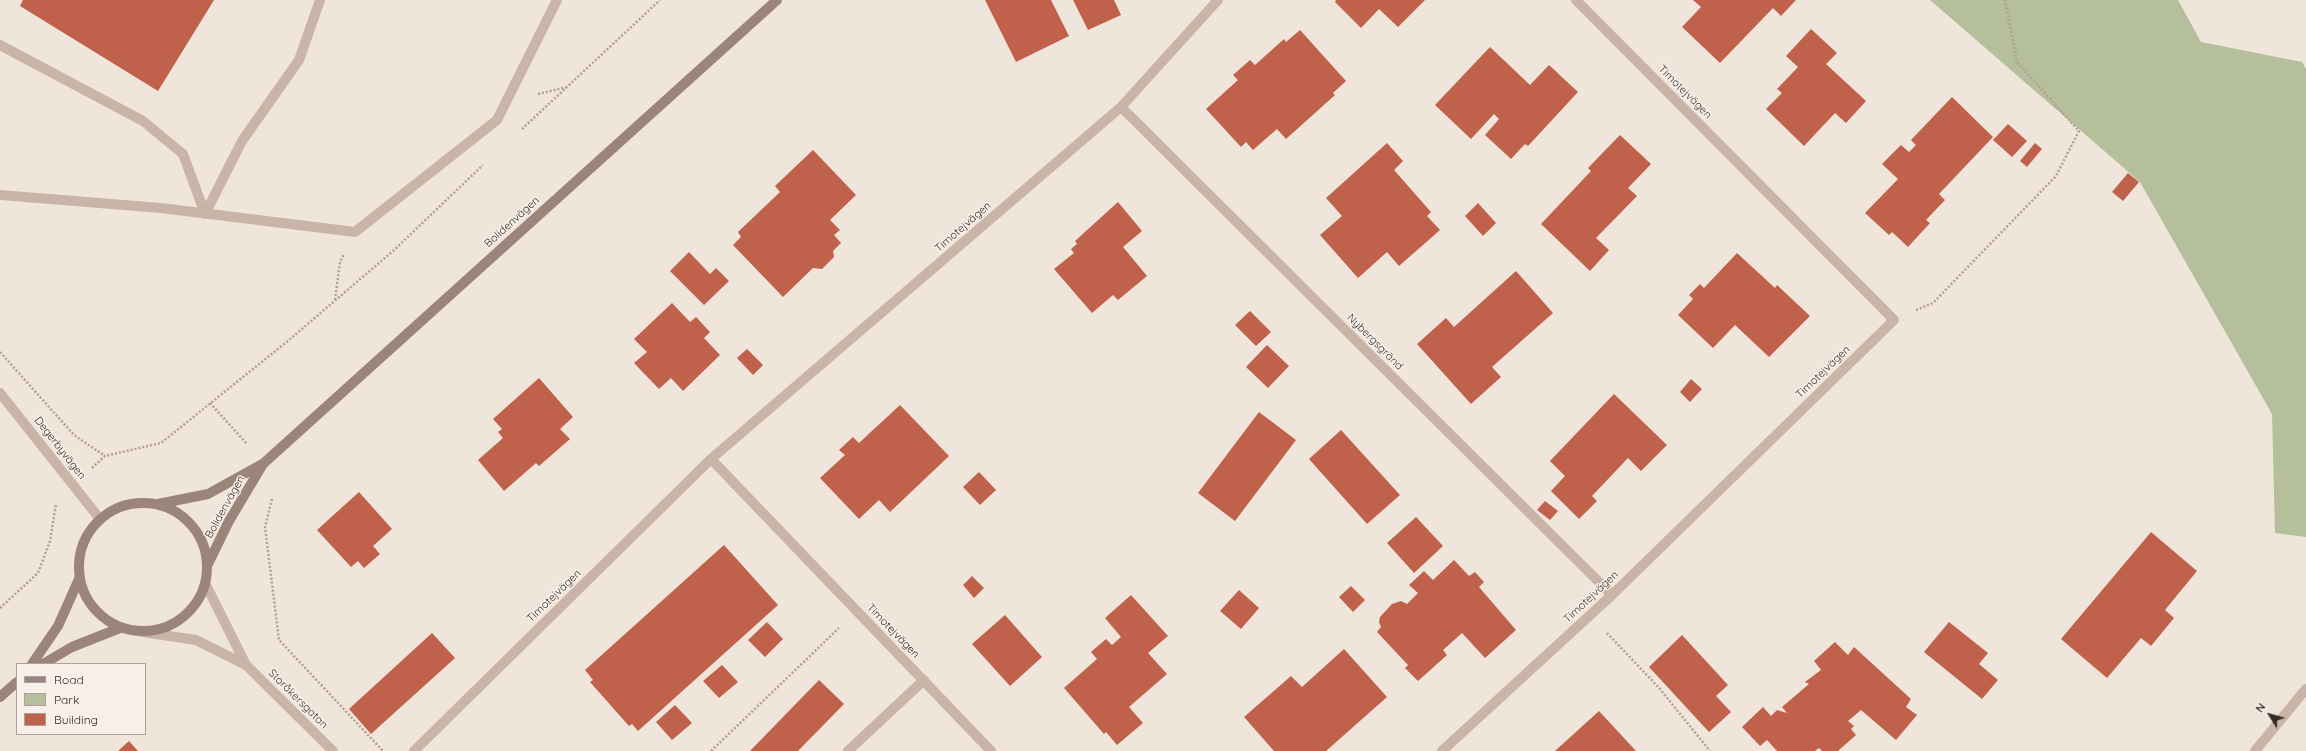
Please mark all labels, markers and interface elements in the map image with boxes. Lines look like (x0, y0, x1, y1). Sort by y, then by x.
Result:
street label: Timotejvägen (1656, 63, 1714, 121)
street label: Bolidenvägen (482, 194, 542, 250)
street label: Timotejvägen (932, 199, 994, 255)
street label: Nybergsgränd (1344, 311, 1406, 373)
street label: Timotejvägen (1793, 343, 1853, 401)
street label: Degerbyvägen (31, 414, 89, 482)
street label: Bolidenvägen (202, 473, 248, 541)
street label: Timotejvägen (524, 567, 584, 625)
street label: Timotejvägen (1561, 568, 1621, 626)
street label: Timotejvägen (864, 601, 922, 661)
legend (16, 663, 146, 735)
street label: Storåkersgatan (265, 666, 331, 732)
text: Road (54, 672, 84, 687)
text: Park (54, 692, 79, 707)
north arrow (2250, 695, 2290, 735)
text: N (2252, 700, 2268, 715)
text: Building (54, 712, 98, 727)

